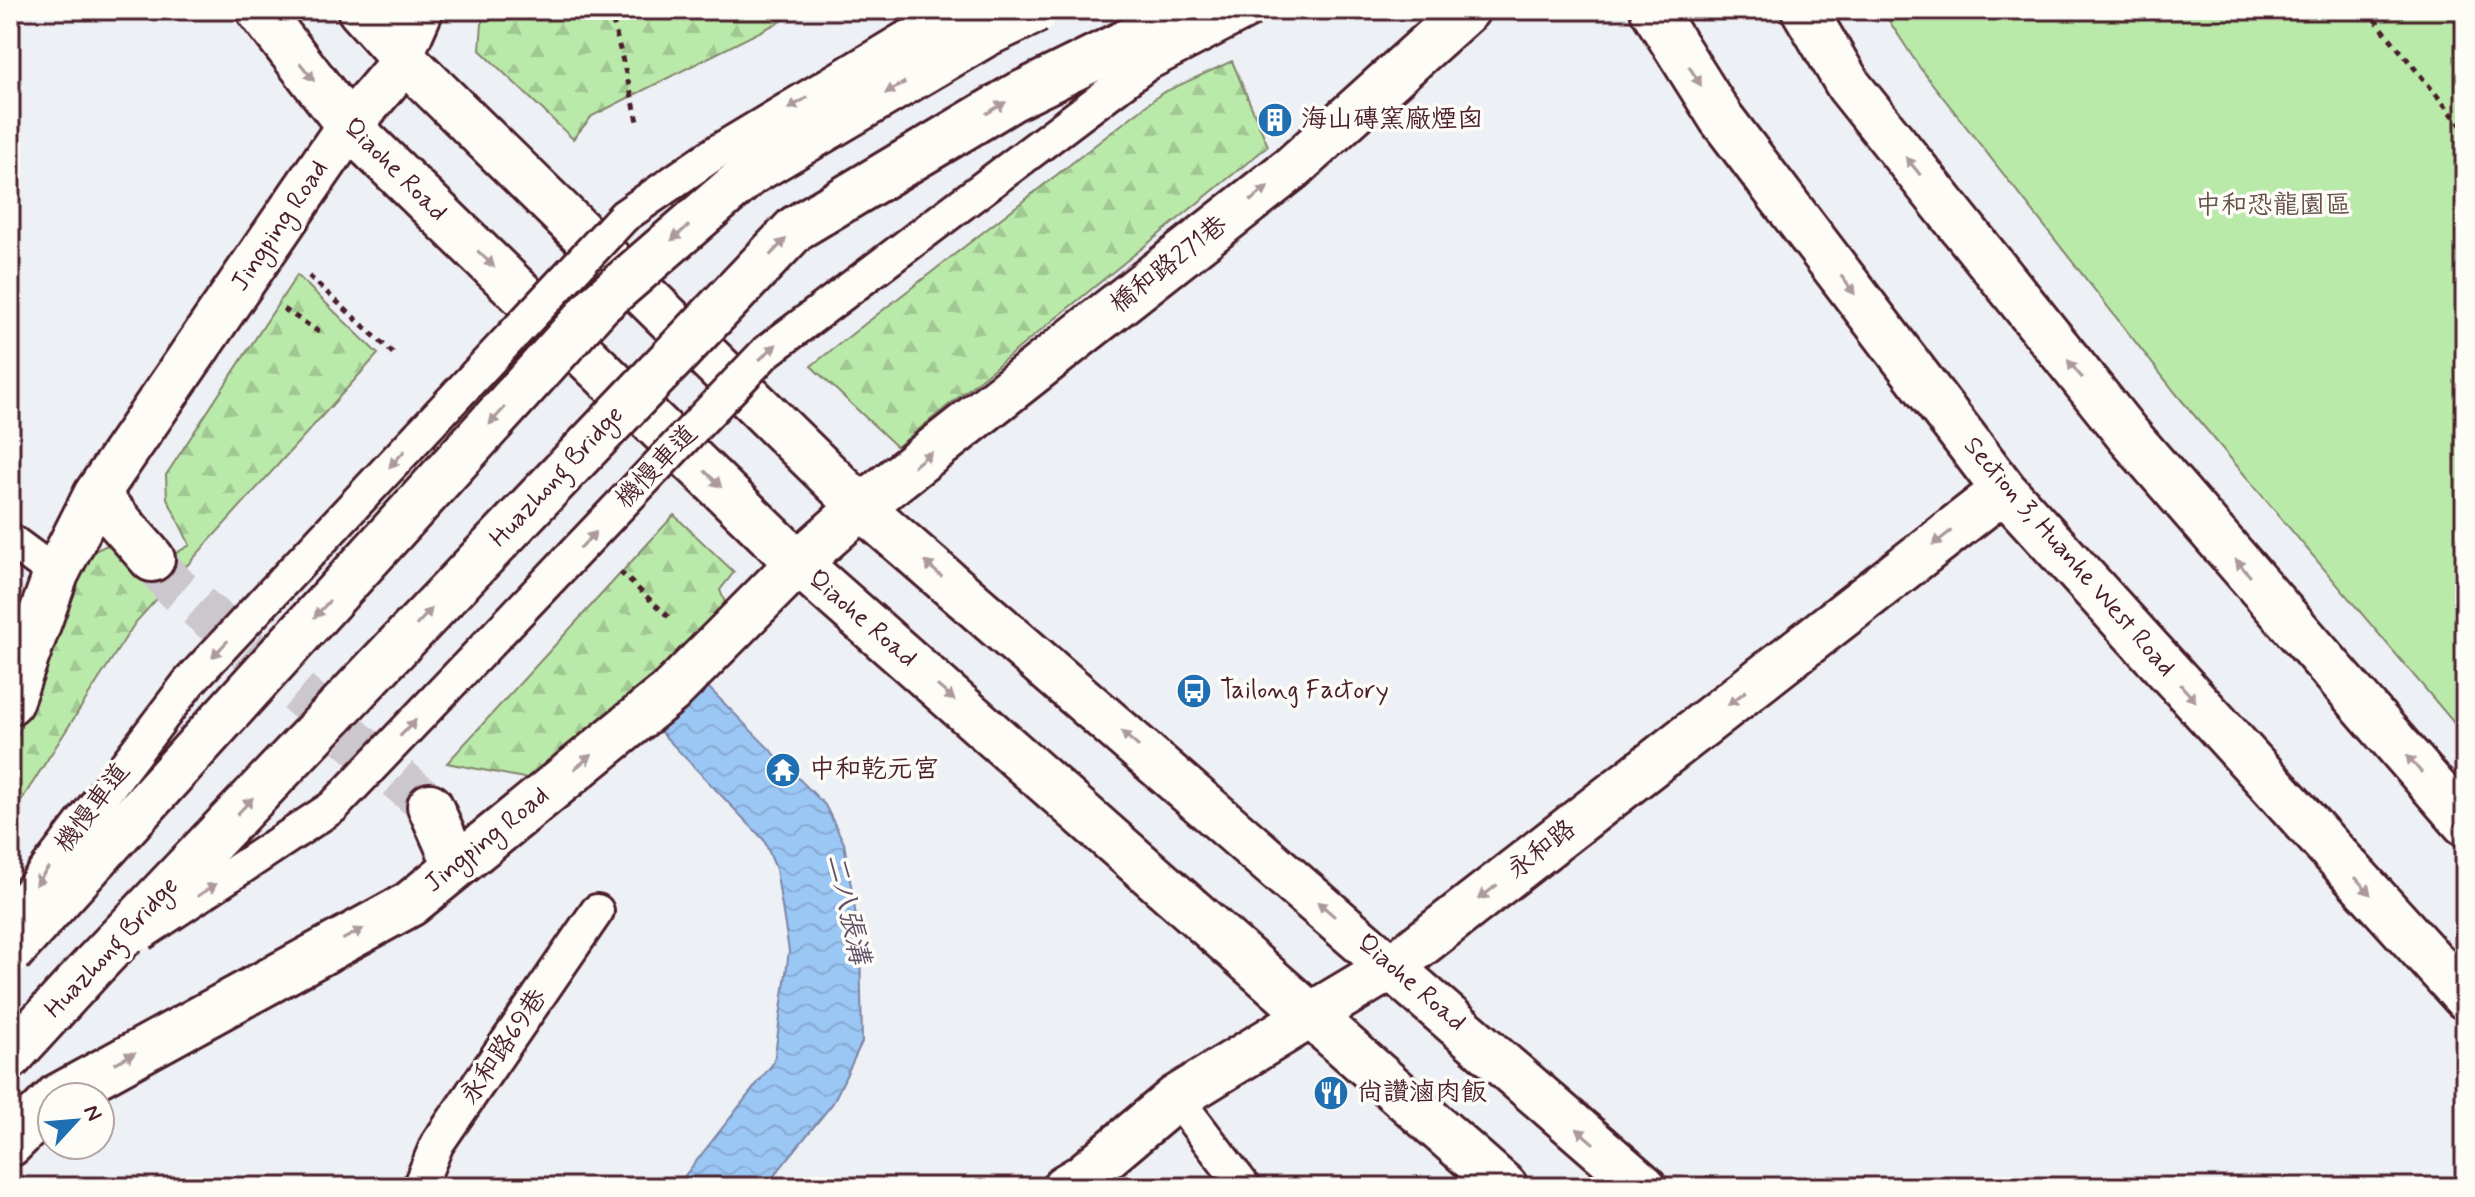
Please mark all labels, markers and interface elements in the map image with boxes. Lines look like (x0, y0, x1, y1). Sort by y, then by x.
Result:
one-way arrow (298, 62, 314, 82)
one-way arrow (1687, 65, 1701, 87)
one-way arrow (884, 80, 906, 94)
one-way arrow (787, 96, 809, 110)
one-way arrow (985, 101, 1007, 115)
building icon: 海山磚窯廠煙囪 (1256, 101, 1294, 139)
place label: 海山磚窯廠煙囪 (1301, 103, 1483, 137)
street label: Qiaohe Road (336, 111, 454, 229)
street label: Jingping Road (224, 154, 338, 299)
one-way arrow (1905, 156, 1922, 176)
one-way arrow (1249, 187, 1269, 203)
park label: 中和恐龍園區 (2195, 189, 2351, 223)
street label: 橋和路271巷 (1103, 209, 1235, 321)
one-way arrow (671, 224, 691, 241)
one-way arrow (768, 238, 786, 257)
one-way arrow (476, 250, 495, 268)
one-way arrow (1840, 275, 1856, 296)
one-way arrow (758, 344, 777, 362)
one-way arrow (2068, 359, 2084, 379)
street label: Huazhong Bridge (482, 399, 634, 557)
one-way arrow (488, 407, 506, 426)
street label: 機慢車道 (609, 418, 705, 516)
street label: Section 3, Huanhe West Road (1955, 430, 2183, 684)
one-way arrow (388, 449, 406, 468)
one-way arrow (913, 451, 933, 468)
one-way arrow (703, 470, 722, 488)
one-way arrow (1932, 530, 1952, 546)
one-way arrow (578, 531, 596, 550)
one-way arrow (2235, 558, 2252, 578)
one-way arrow (923, 561, 943, 578)
street label: Qiaohe Road (800, 562, 924, 676)
one-way arrow (314, 599, 332, 618)
one-way arrow (414, 608, 432, 627)
one-way arrow (211, 640, 229, 659)
bus stop icon: Tailong Factory (1175, 672, 1213, 710)
place label: Tailong Factory (1220, 674, 1389, 708)
one-way arrow (936, 683, 955, 701)
one-way arrow (2179, 683, 2196, 703)
one-way arrow (1727, 689, 1747, 706)
one-way arrow (399, 719, 417, 738)
one-way arrow (1120, 731, 1140, 748)
temple icon: 中和乾元宮 (764, 751, 802, 789)
place label: 中和乾元宮 (809, 753, 939, 787)
one-way arrow (573, 754, 593, 771)
one-way arrow (2406, 754, 2423, 774)
street label: 機慢車道 (48, 756, 138, 860)
street label: Jingping Road (418, 779, 558, 902)
one-way arrow (236, 797, 254, 816)
street label: 永和路 (1501, 813, 1583, 887)
water label: 二八張溝 (816, 850, 878, 970)
one-way arrow (34, 865, 50, 886)
street label: Huazhong Bridge (37, 870, 189, 1028)
one-way arrow (2353, 876, 2371, 895)
one-way arrow (197, 883, 218, 898)
one-way arrow (1478, 884, 1498, 900)
one-way arrow (1317, 901, 1337, 918)
street label: Qiaohe Road (1349, 926, 1473, 1040)
one-way arrow (342, 928, 365, 941)
street label: 永和路69巷 (453, 982, 555, 1112)
one-way arrow (113, 1051, 136, 1065)
restaurant icon: 尚讚滷肉飯 (1312, 1074, 1350, 1112)
place label: 尚讚滷肉飯 (1357, 1076, 1487, 1110)
north arrow (36, 1081, 116, 1161)
text: N (76, 1100, 108, 1126)
one-way arrow (1576, 1127, 1595, 1145)

